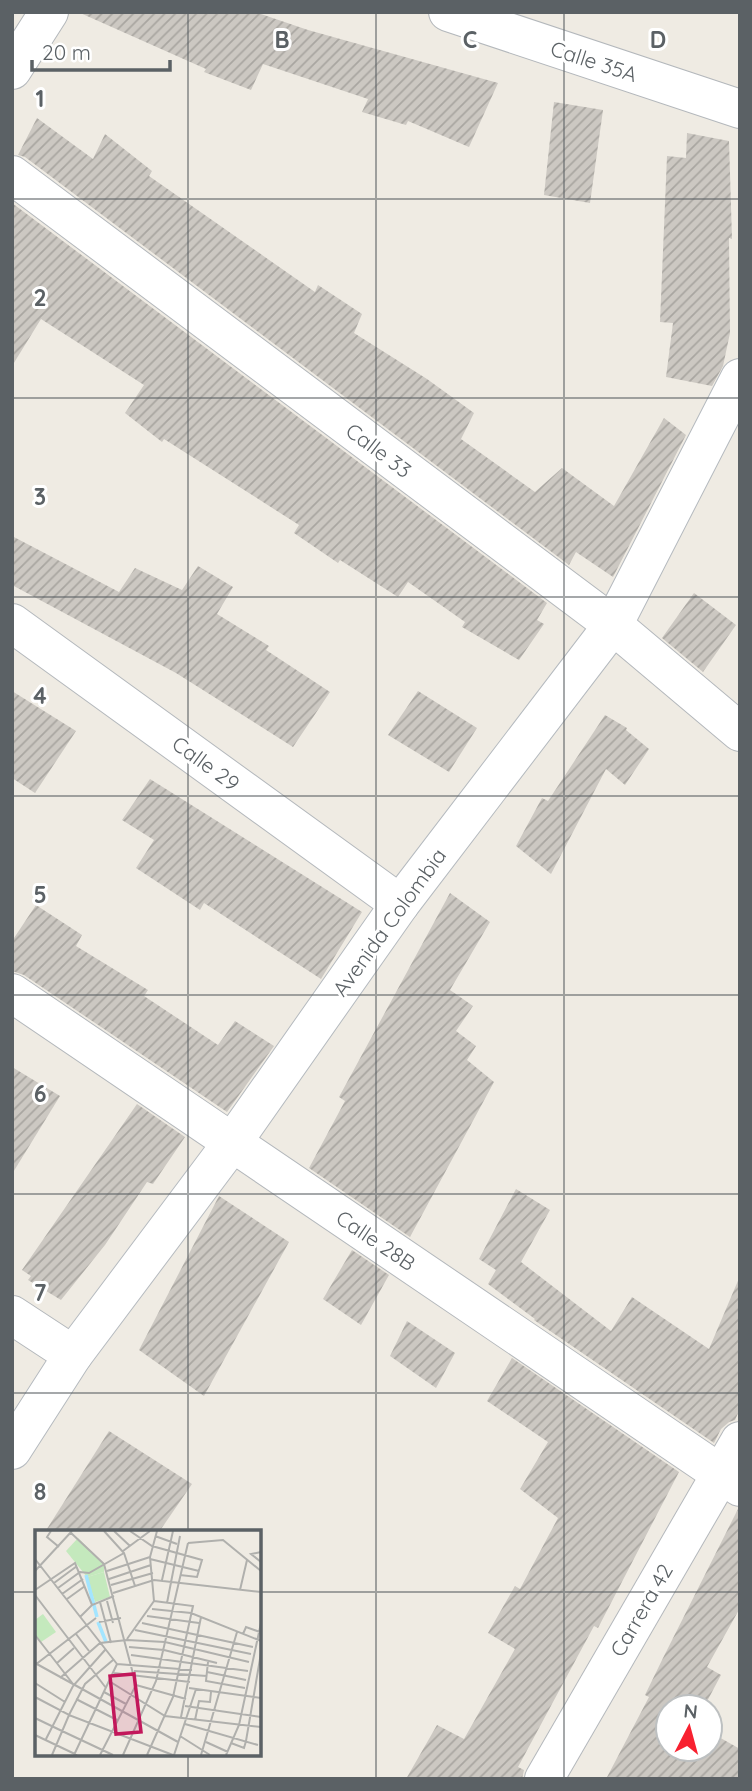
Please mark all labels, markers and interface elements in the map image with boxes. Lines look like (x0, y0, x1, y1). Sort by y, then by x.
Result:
text: B (274, 25, 290, 54)
text: C (463, 25, 477, 54)
text: D (650, 25, 666, 54)
scale bar (32, 28, 170, 72)
street label: Calle 35A (547, 35, 641, 87)
text: 20 m (42, 39, 91, 65)
text: 1 (36, 84, 44, 113)
text: 2 (33, 283, 47, 312)
street label: Calle 33 (341, 417, 417, 483)
text: 3 (34, 482, 46, 511)
text: 4 (33, 681, 47, 710)
street label: Calle 29 (167, 730, 245, 796)
street label: Avenida Colombia (327, 843, 451, 1001)
text: 5 (33, 880, 47, 909)
text: 6 (34, 1079, 46, 1108)
street label: Calle 28B (331, 1204, 421, 1276)
text: 7 (34, 1278, 47, 1307)
text: 8 (34, 1477, 46, 1506)
inset map (35, 1530, 261, 1756)
street label: Carrera 42 (604, 1559, 678, 1661)
north arrow (654, 1693, 724, 1763)
text: N (683, 1698, 699, 1724)

